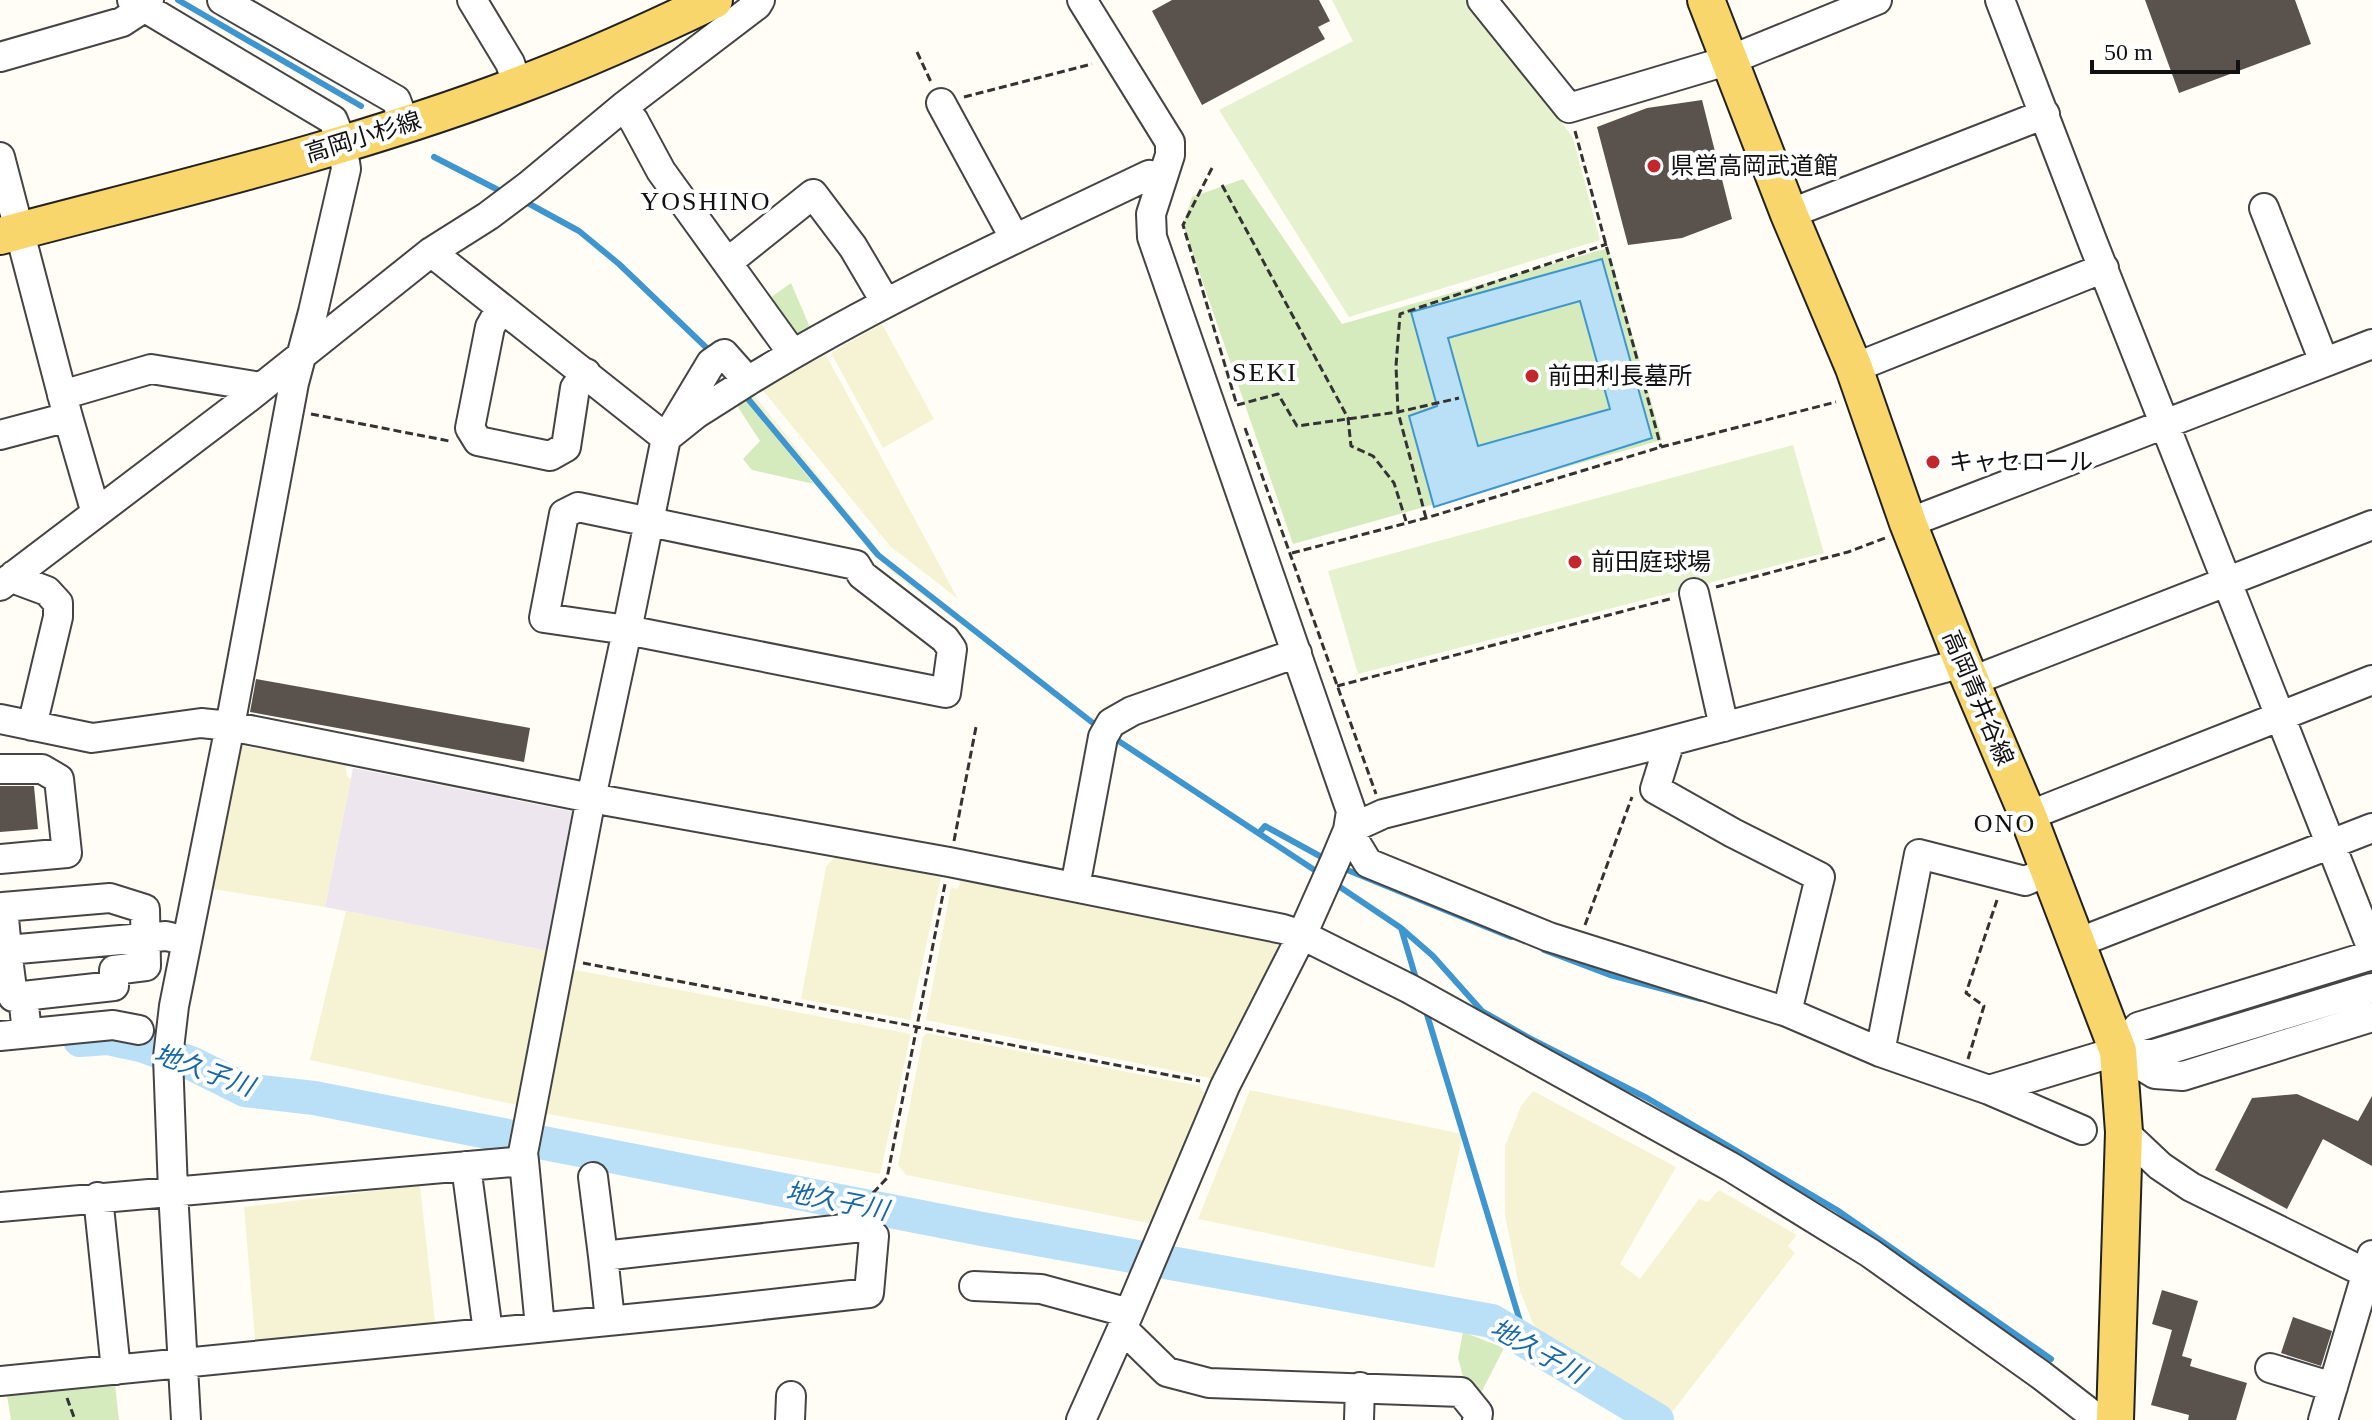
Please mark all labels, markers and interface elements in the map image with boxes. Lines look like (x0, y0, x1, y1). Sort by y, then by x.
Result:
scale bar (2092, 24, 2238, 74)
text: 50 m (2104, 39, 2153, 65)
street label: 高岡小杉線 (302, 107, 424, 167)
place label: 県営高岡武道館 (1670, 153, 1838, 179)
marker: 県営高岡武道館 (1645, 157, 1663, 175)
district label: YOSHINO (641, 187, 772, 216)
district label: SEKI (1232, 358, 1298, 387)
place label: 前田利長墓所 (1548, 363, 1692, 389)
marker: 前田利長墓所 (1523, 367, 1541, 385)
place label: キャセロール (1949, 449, 2093, 475)
marker: キャセロール (1924, 453, 1942, 471)
place label: 前田庭球場 (1591, 549, 1711, 575)
marker: 前田庭球場 (1566, 553, 1584, 571)
street label: 高岡青井谷線 (1938, 627, 2018, 769)
district label: ONO (1974, 809, 2036, 838)
water label: 地久子川 (150, 1039, 260, 1103)
water label: 地久子川 (783, 1177, 894, 1226)
water label: 地久子川 (1485, 1314, 1593, 1391)

